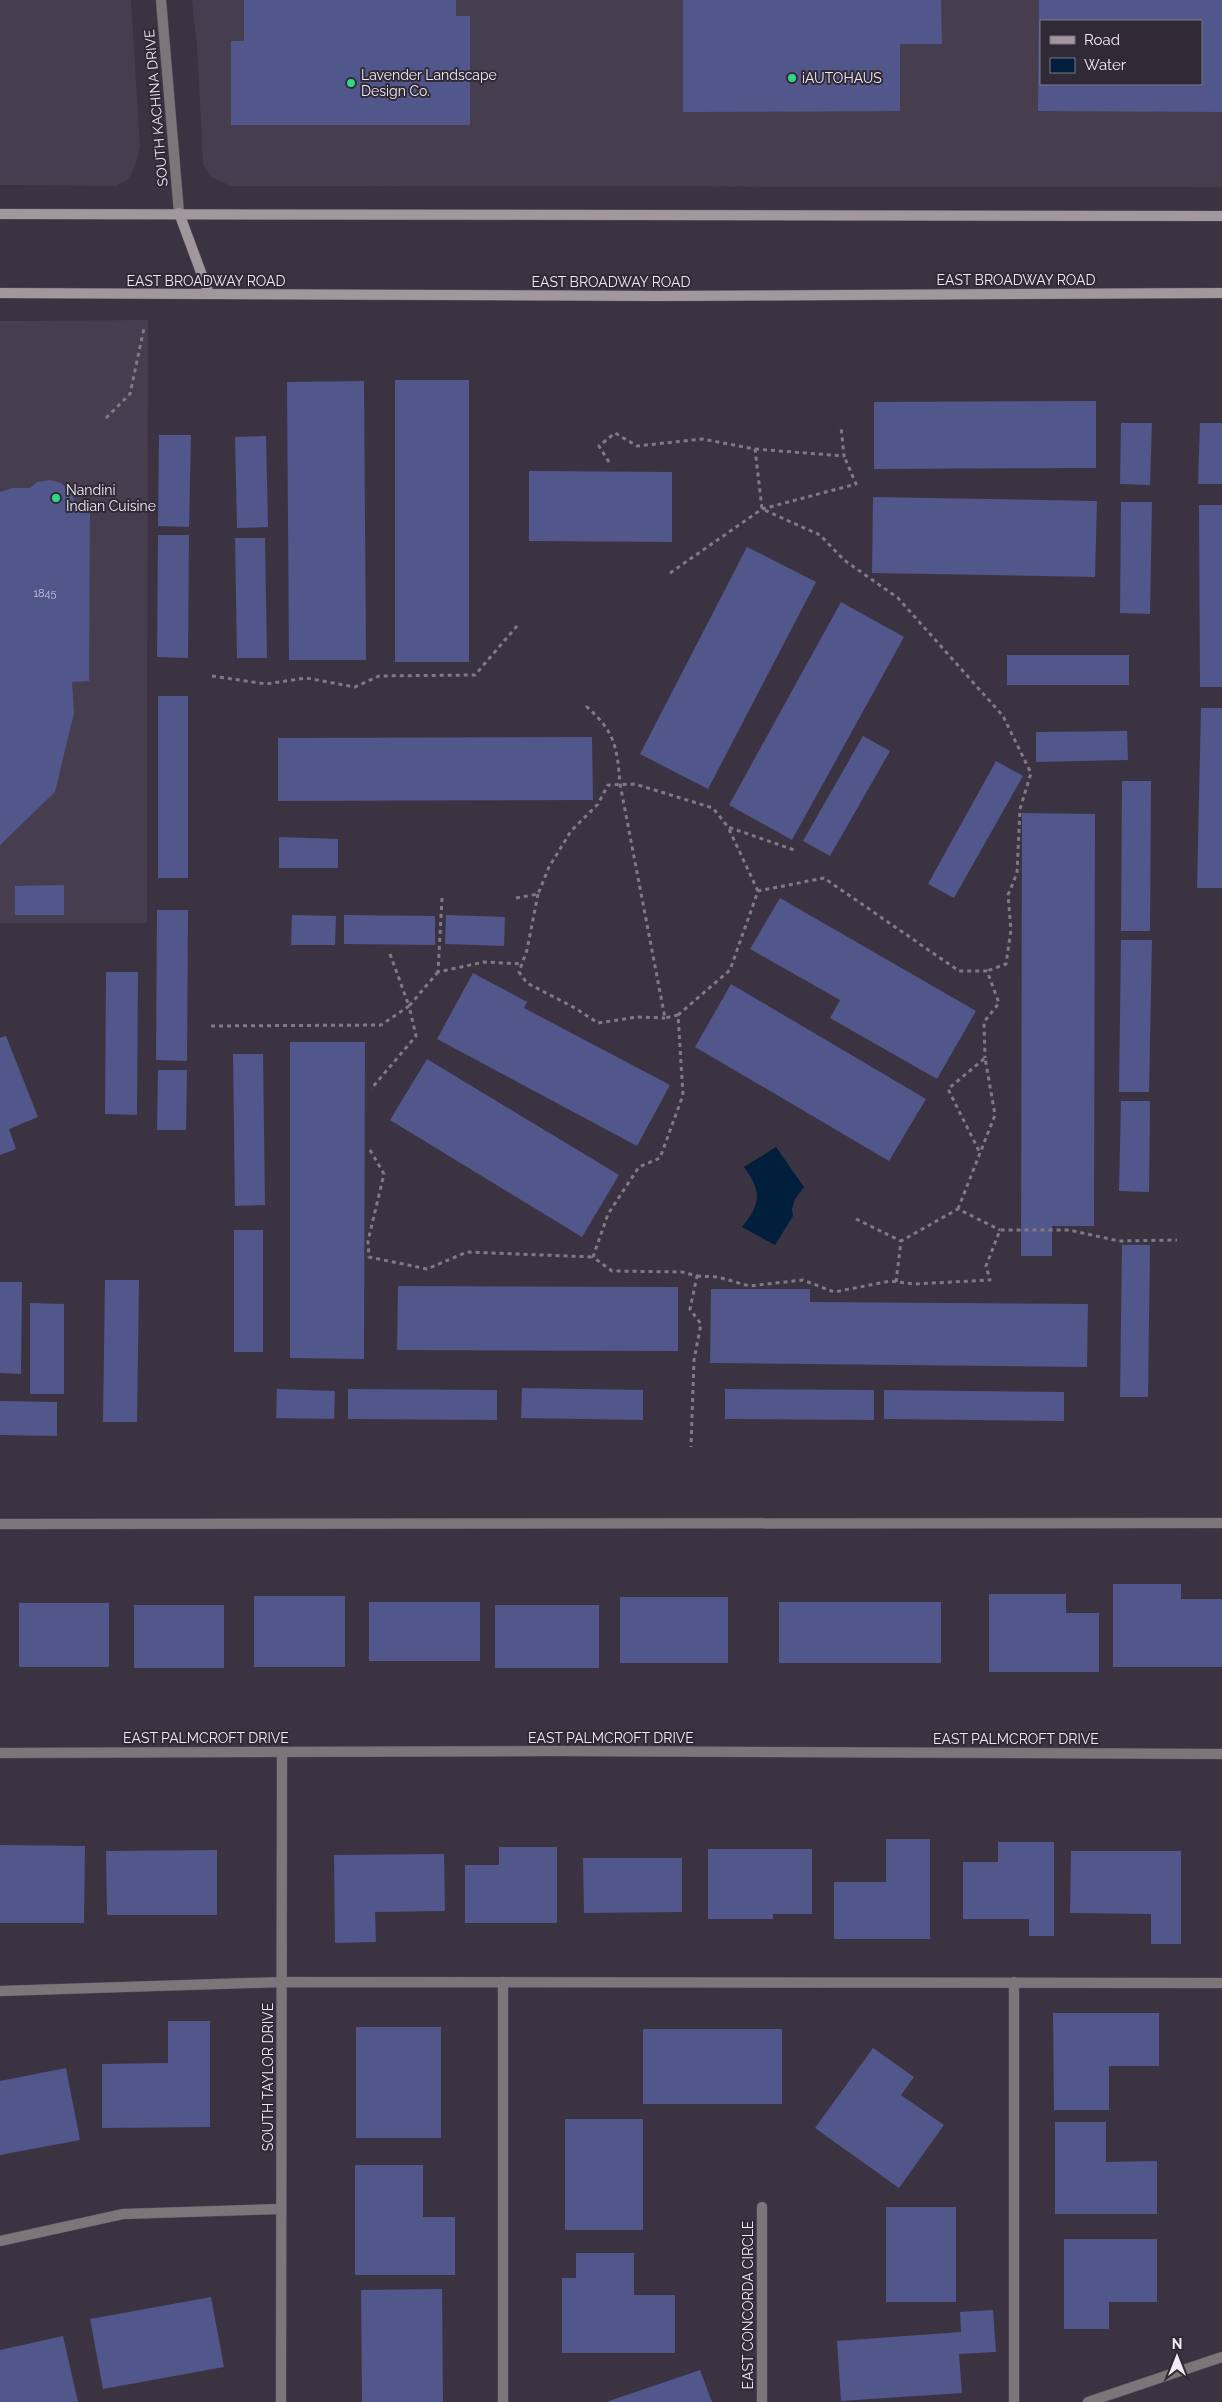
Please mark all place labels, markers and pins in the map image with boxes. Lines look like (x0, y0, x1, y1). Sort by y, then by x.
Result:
place label: Lavender Landscape Design Co. (361, 67, 497, 99)
place label: iAUTOHAUS (802, 70, 882, 86)
marker: iAUTOHAUS (786, 72, 798, 84)
marker: Lavender Landscape Design Co. (345, 77, 357, 89)
place label: Nandini Indian Cuisine (66, 482, 156, 514)
marker: Nandini Indian Cuisine (50, 492, 62, 504)

